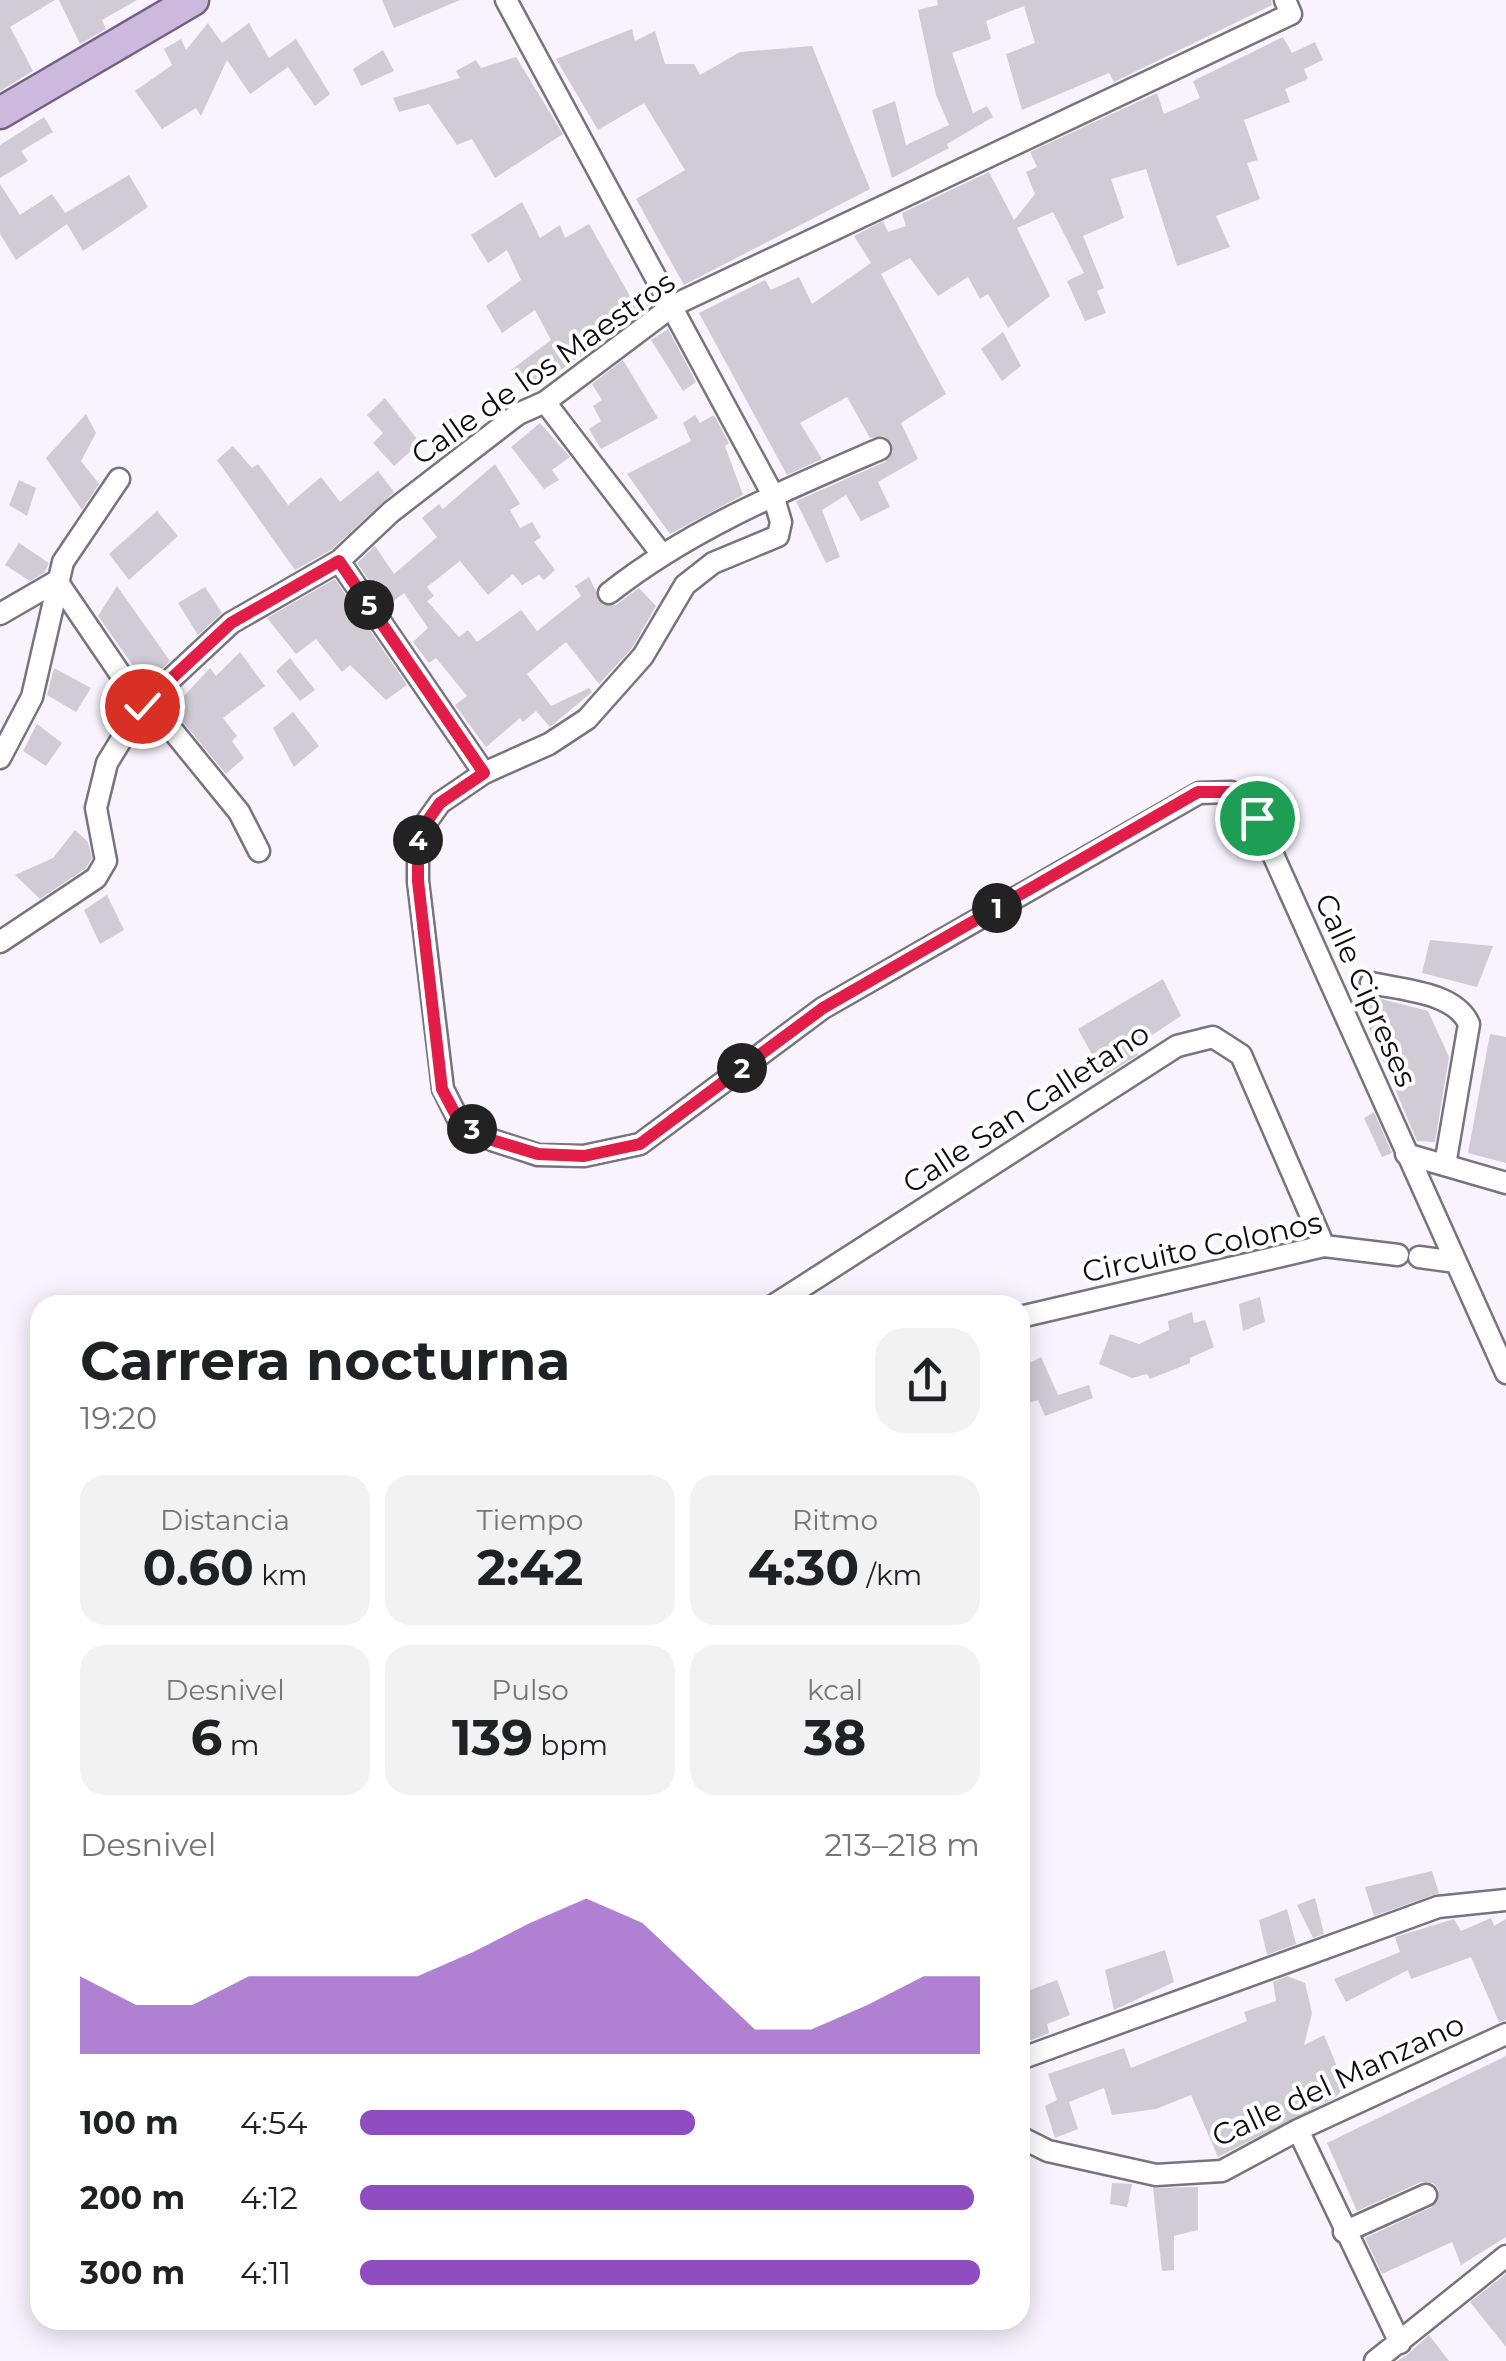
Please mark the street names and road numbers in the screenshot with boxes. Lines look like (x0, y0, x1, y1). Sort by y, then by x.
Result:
street label: Calle de los Maestros (404, 263, 682, 473)
street label: Calle Cipreses (1307, 888, 1425, 1092)
street label: Calle San Calletano (896, 1014, 1156, 1202)
street label: Circuito Colonos (1079, 1204, 1325, 1290)
street label: Calle del Manzano (1206, 2005, 1470, 2155)

